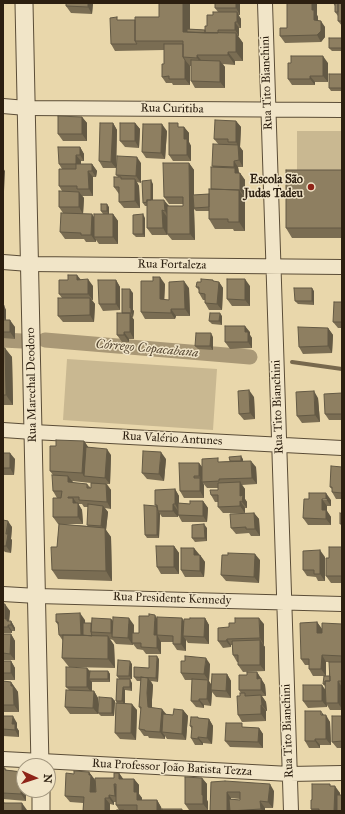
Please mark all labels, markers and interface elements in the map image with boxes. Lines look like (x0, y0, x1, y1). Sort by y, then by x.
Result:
street label: Rua Tito Bianchini (258, 36, 276, 130)
street label: Rua Curitiba (140, 101, 204, 117)
place label: Escola São Judas Tadeu (244, 173, 303, 201)
marker: Escola São Judas Tadeu (306, 182, 316, 192)
street label: Rua Fortaleza (138, 257, 206, 273)
street label: Rua Marechal Deodoro (24, 327, 40, 443)
water label: Córrego Copacabana (95, 337, 199, 361)
street label: Rua Tito Bianchini (269, 360, 287, 454)
street label: Rua Valério Antunes (121, 429, 223, 449)
street label: Rua Presidente Kennedy (113, 590, 231, 608)
street label: Rua Tito Bianchini (279, 684, 297, 778)
street label: Rua Professor João Batista Tezza (92, 757, 252, 779)
north arrow (16, 758, 56, 798)
text: N (41, 774, 54, 784)

